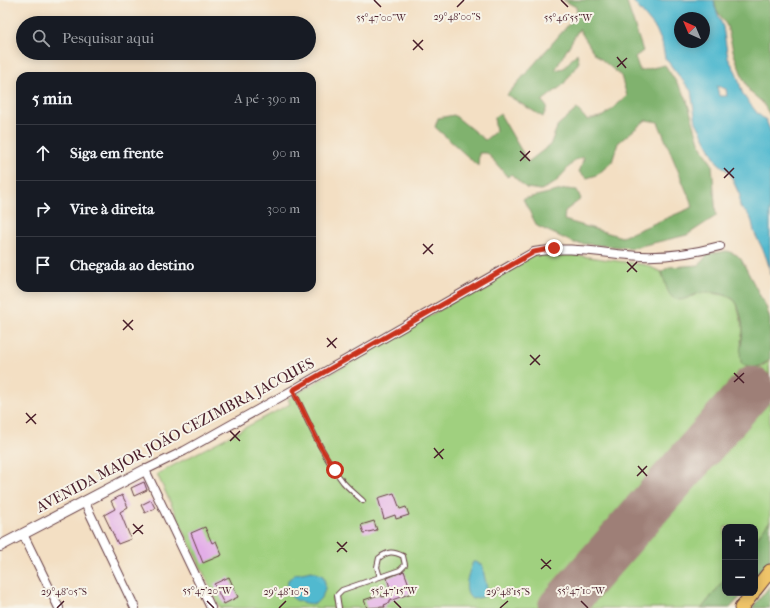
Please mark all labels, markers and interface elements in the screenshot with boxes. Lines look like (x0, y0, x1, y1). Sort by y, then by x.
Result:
text: 29°48'00"S (433, 11, 481, 23)
text: 55°47'00"W (356, 12, 407, 24)
text: 55°46'55"W (544, 12, 593, 24)
north arrow (674, 12, 710, 48)
search box (16, 16, 316, 60)
icon: search (30, 27, 52, 49)
text: Pesquisar aqui (62, 29, 154, 47)
text: 5 min (32, 88, 72, 108)
text: A pé · 390 m (234, 91, 300, 106)
icon: ahead (32, 142, 54, 164)
text: Siga em frente (70, 144, 163, 162)
text: 90 m (272, 145, 300, 160)
icon: right (32, 198, 54, 220)
text: Vire à direita (70, 200, 154, 218)
text: 300 m (267, 201, 300, 216)
route end (545, 239, 563, 257)
icon: arrive (32, 254, 54, 276)
text: Chegada ao destino (70, 256, 194, 274)
street label: AVENIDA MAJOR JOÃO CEZIMBRA JACQUES (32, 354, 317, 517)
route start (326, 461, 344, 479)
map controls (722, 524, 758, 596)
button: + (722, 524, 758, 560)
button: − (722, 560, 758, 596)
text: 55°47'20"W (182, 585, 233, 597)
text: 55°47'15"W (371, 585, 418, 597)
text: 55°47'10"W (557, 585, 606, 597)
text: 29°48'05"S (41, 586, 87, 598)
text: 29°48'10"S (263, 586, 309, 598)
text: 29°48'15"S (486, 586, 530, 598)

